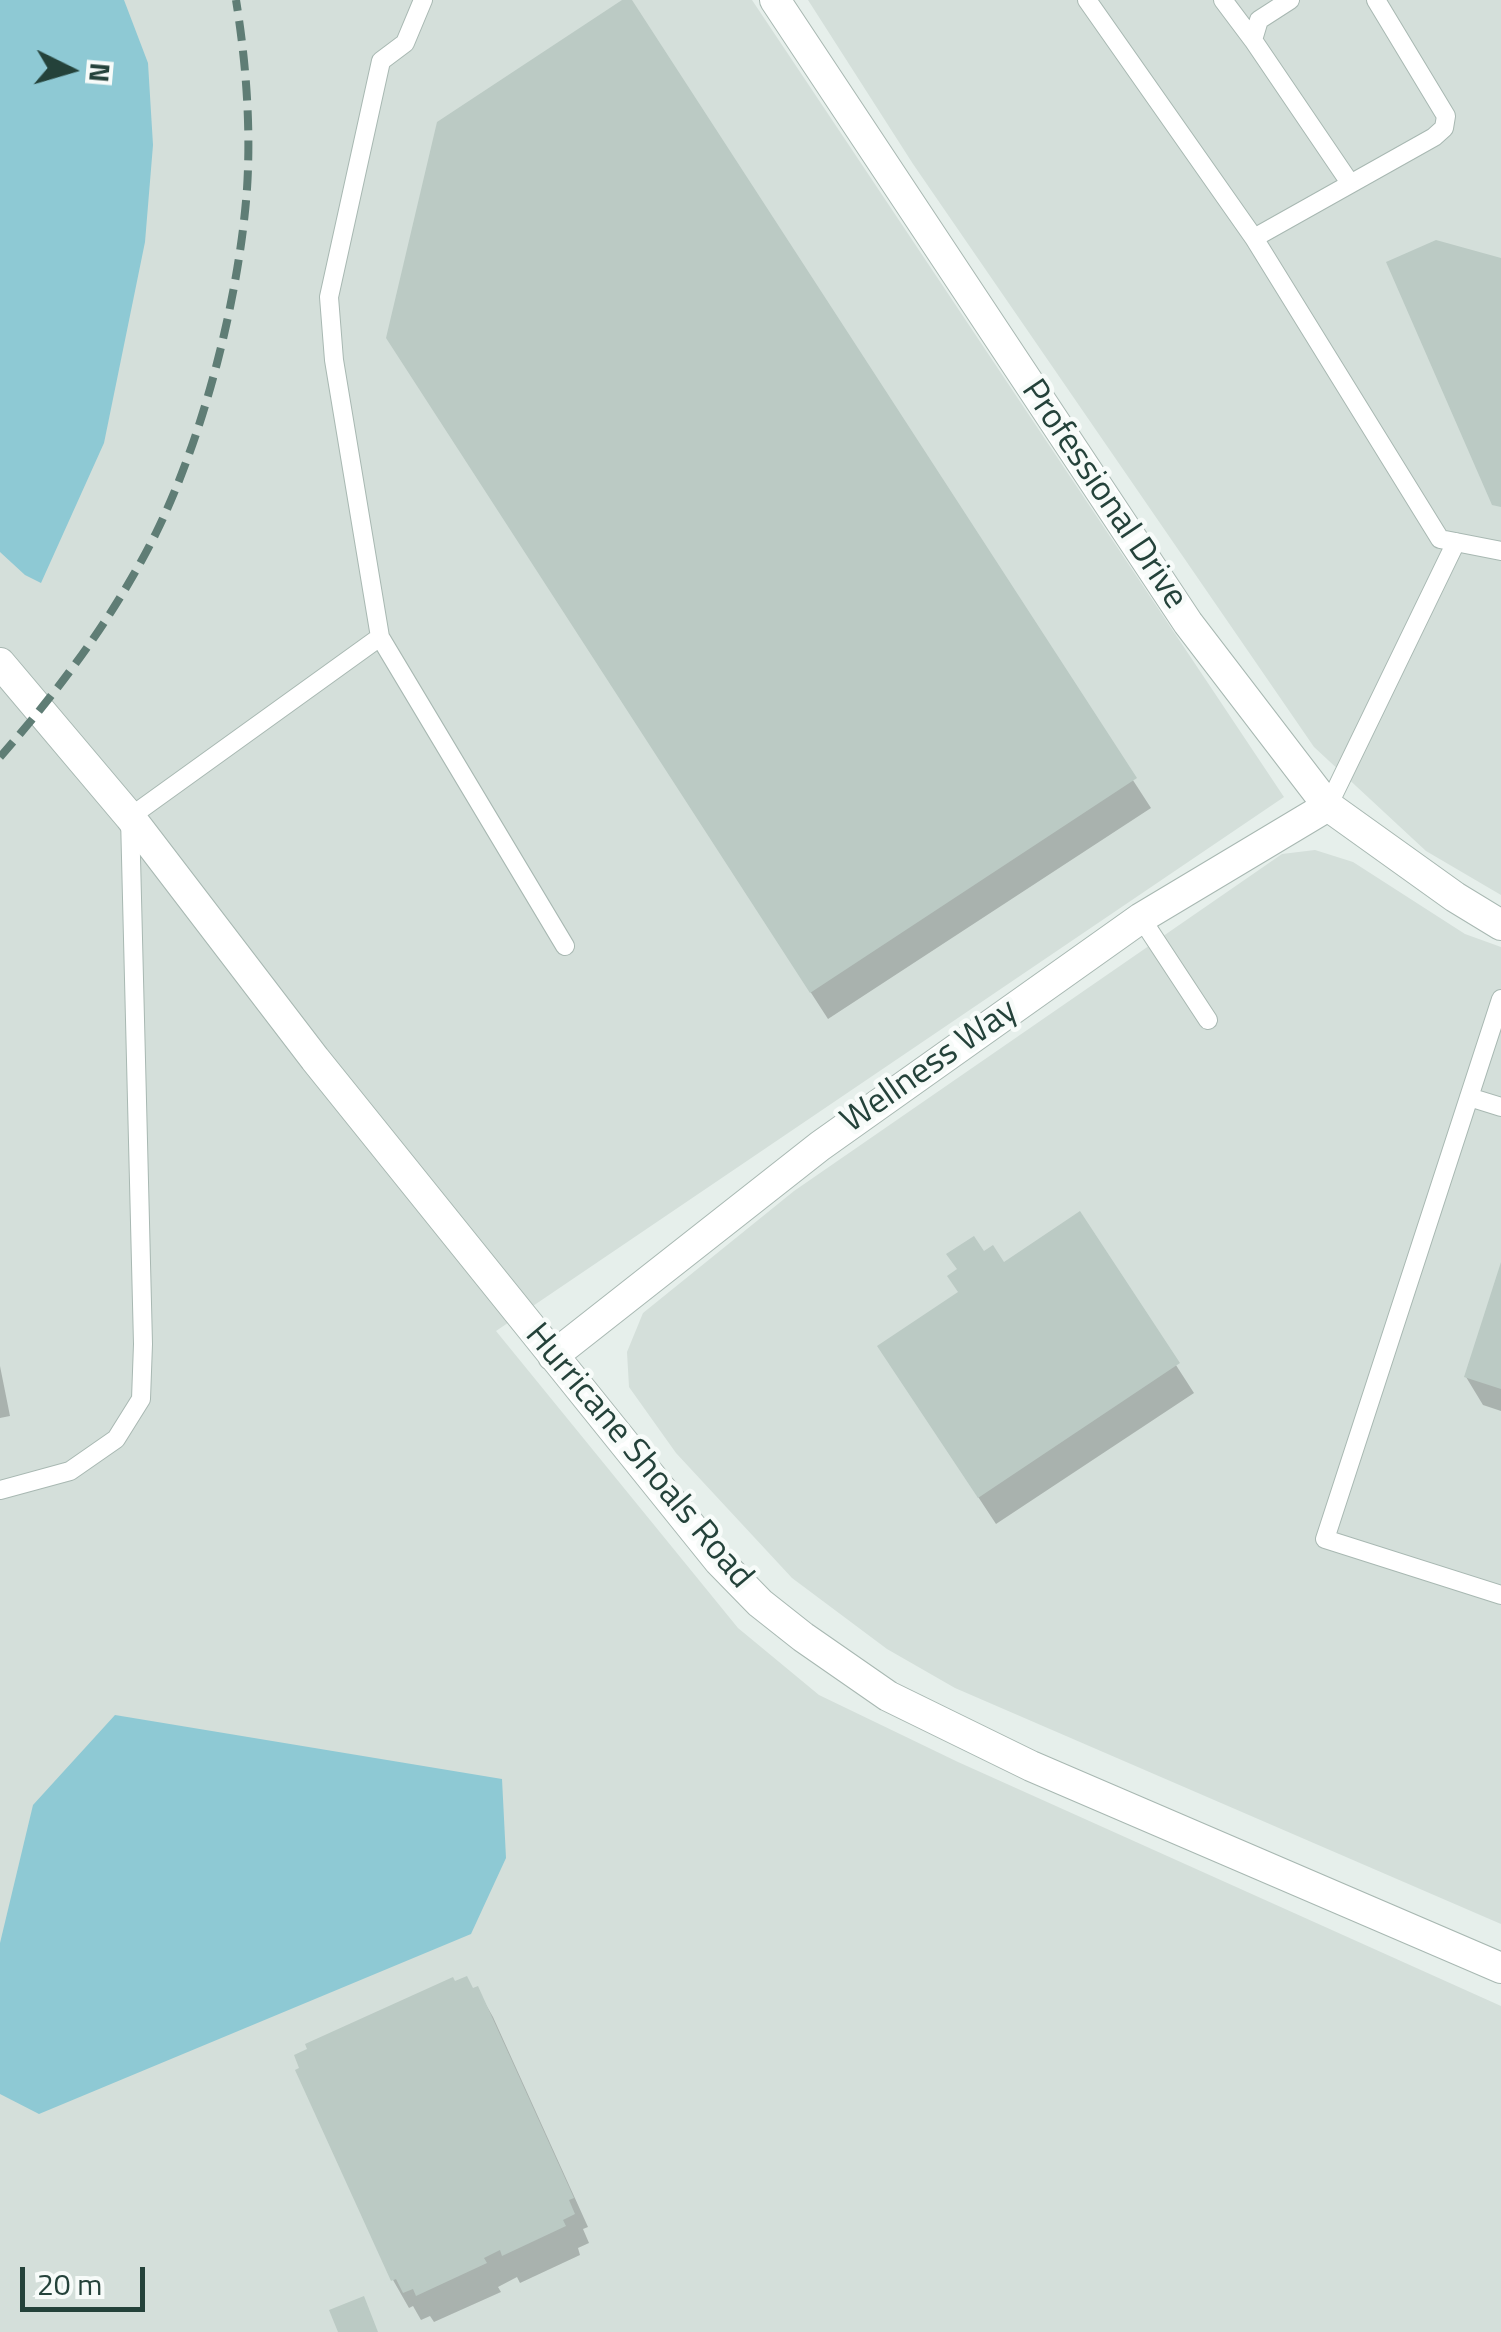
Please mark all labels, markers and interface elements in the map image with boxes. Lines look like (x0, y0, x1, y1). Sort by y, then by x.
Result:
north arrow (20, 20, 120, 120)
text: N (78, 61, 123, 84)
street label: Professional Drive (1011, 372, 1195, 618)
street label: Wellness Way (834, 991, 1026, 1143)
street label: Hurricane Shoals Road (515, 1316, 761, 1598)
scale bar (25, 2247, 150, 2309)
text: 20 m (37, 2261, 102, 2307)

